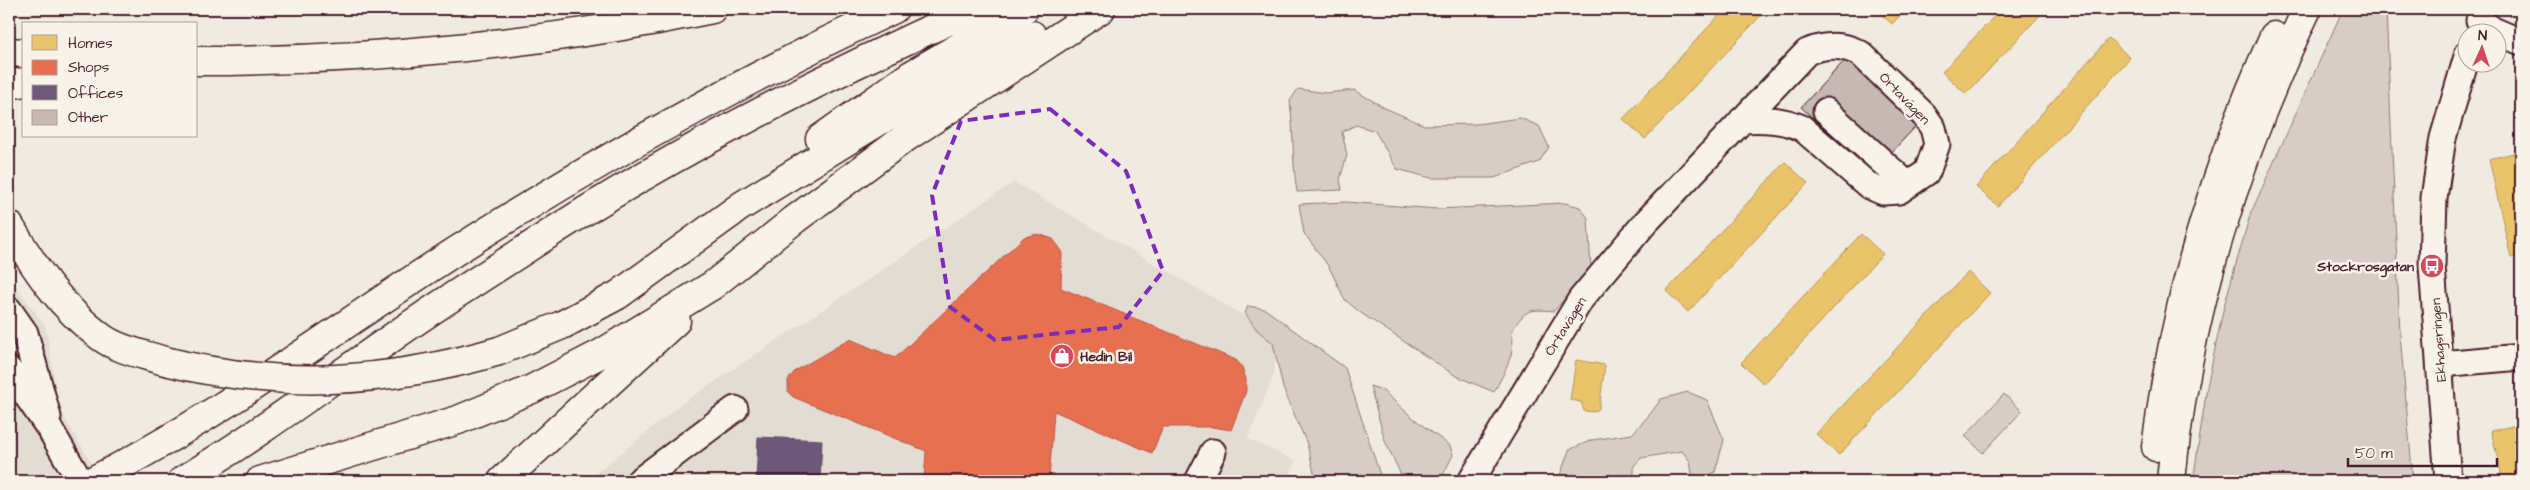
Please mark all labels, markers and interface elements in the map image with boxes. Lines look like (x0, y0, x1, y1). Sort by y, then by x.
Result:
legend (22, 22, 198, 138)
north arrow (2458, 22, 2508, 72)
text: N (2478, 26, 2488, 46)
text: Homes (68, 33, 113, 54)
text: Shops (68, 57, 110, 78)
street label: Örtavägen (1874, 68, 1934, 129)
text: Offices (68, 83, 124, 104)
text: Other (68, 107, 108, 128)
bus stop icon: Stockrosgatan (2419, 253, 2445, 279)
place label: Stockrosgatan (2316, 257, 2414, 278)
street label: Örtavägen (1540, 293, 1592, 360)
street label: Ekhagsringen (2426, 297, 2452, 382)
shop icon: Hedin Bil (1049, 343, 1075, 369)
place label: Hedin Bil (1080, 347, 1133, 367)
scale bar (2348, 435, 2496, 467)
text: 50 m (2355, 443, 2393, 464)

